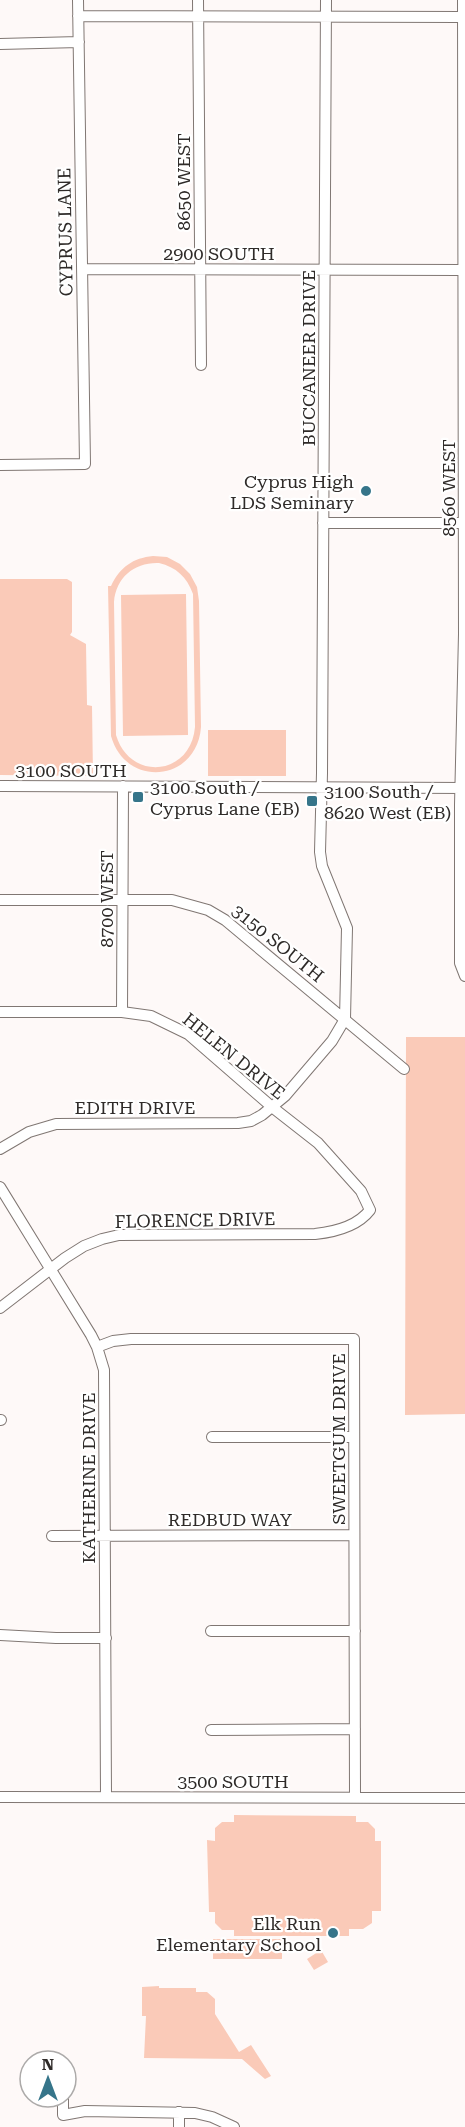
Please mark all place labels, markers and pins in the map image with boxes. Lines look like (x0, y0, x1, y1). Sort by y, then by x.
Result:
place label: Cyprus High LDS Seminary (230, 471, 354, 513)
marker: Cyprus High LDS Seminary (359, 484, 373, 498)
place label: 3100 South / Cyprus Lane (EB) (150, 777, 300, 819)
place label: 3100 South / 8620 West (EB) (324, 781, 451, 823)
marker: 3100 South / Cyprus Lane (EB) (131, 790, 145, 804)
marker: 3100 South / 8620 West (EB) (305, 794, 319, 808)
place label: Elk Run Elementary School (156, 1913, 321, 1955)
marker: Elk Run Elementary School (326, 1926, 340, 1940)

